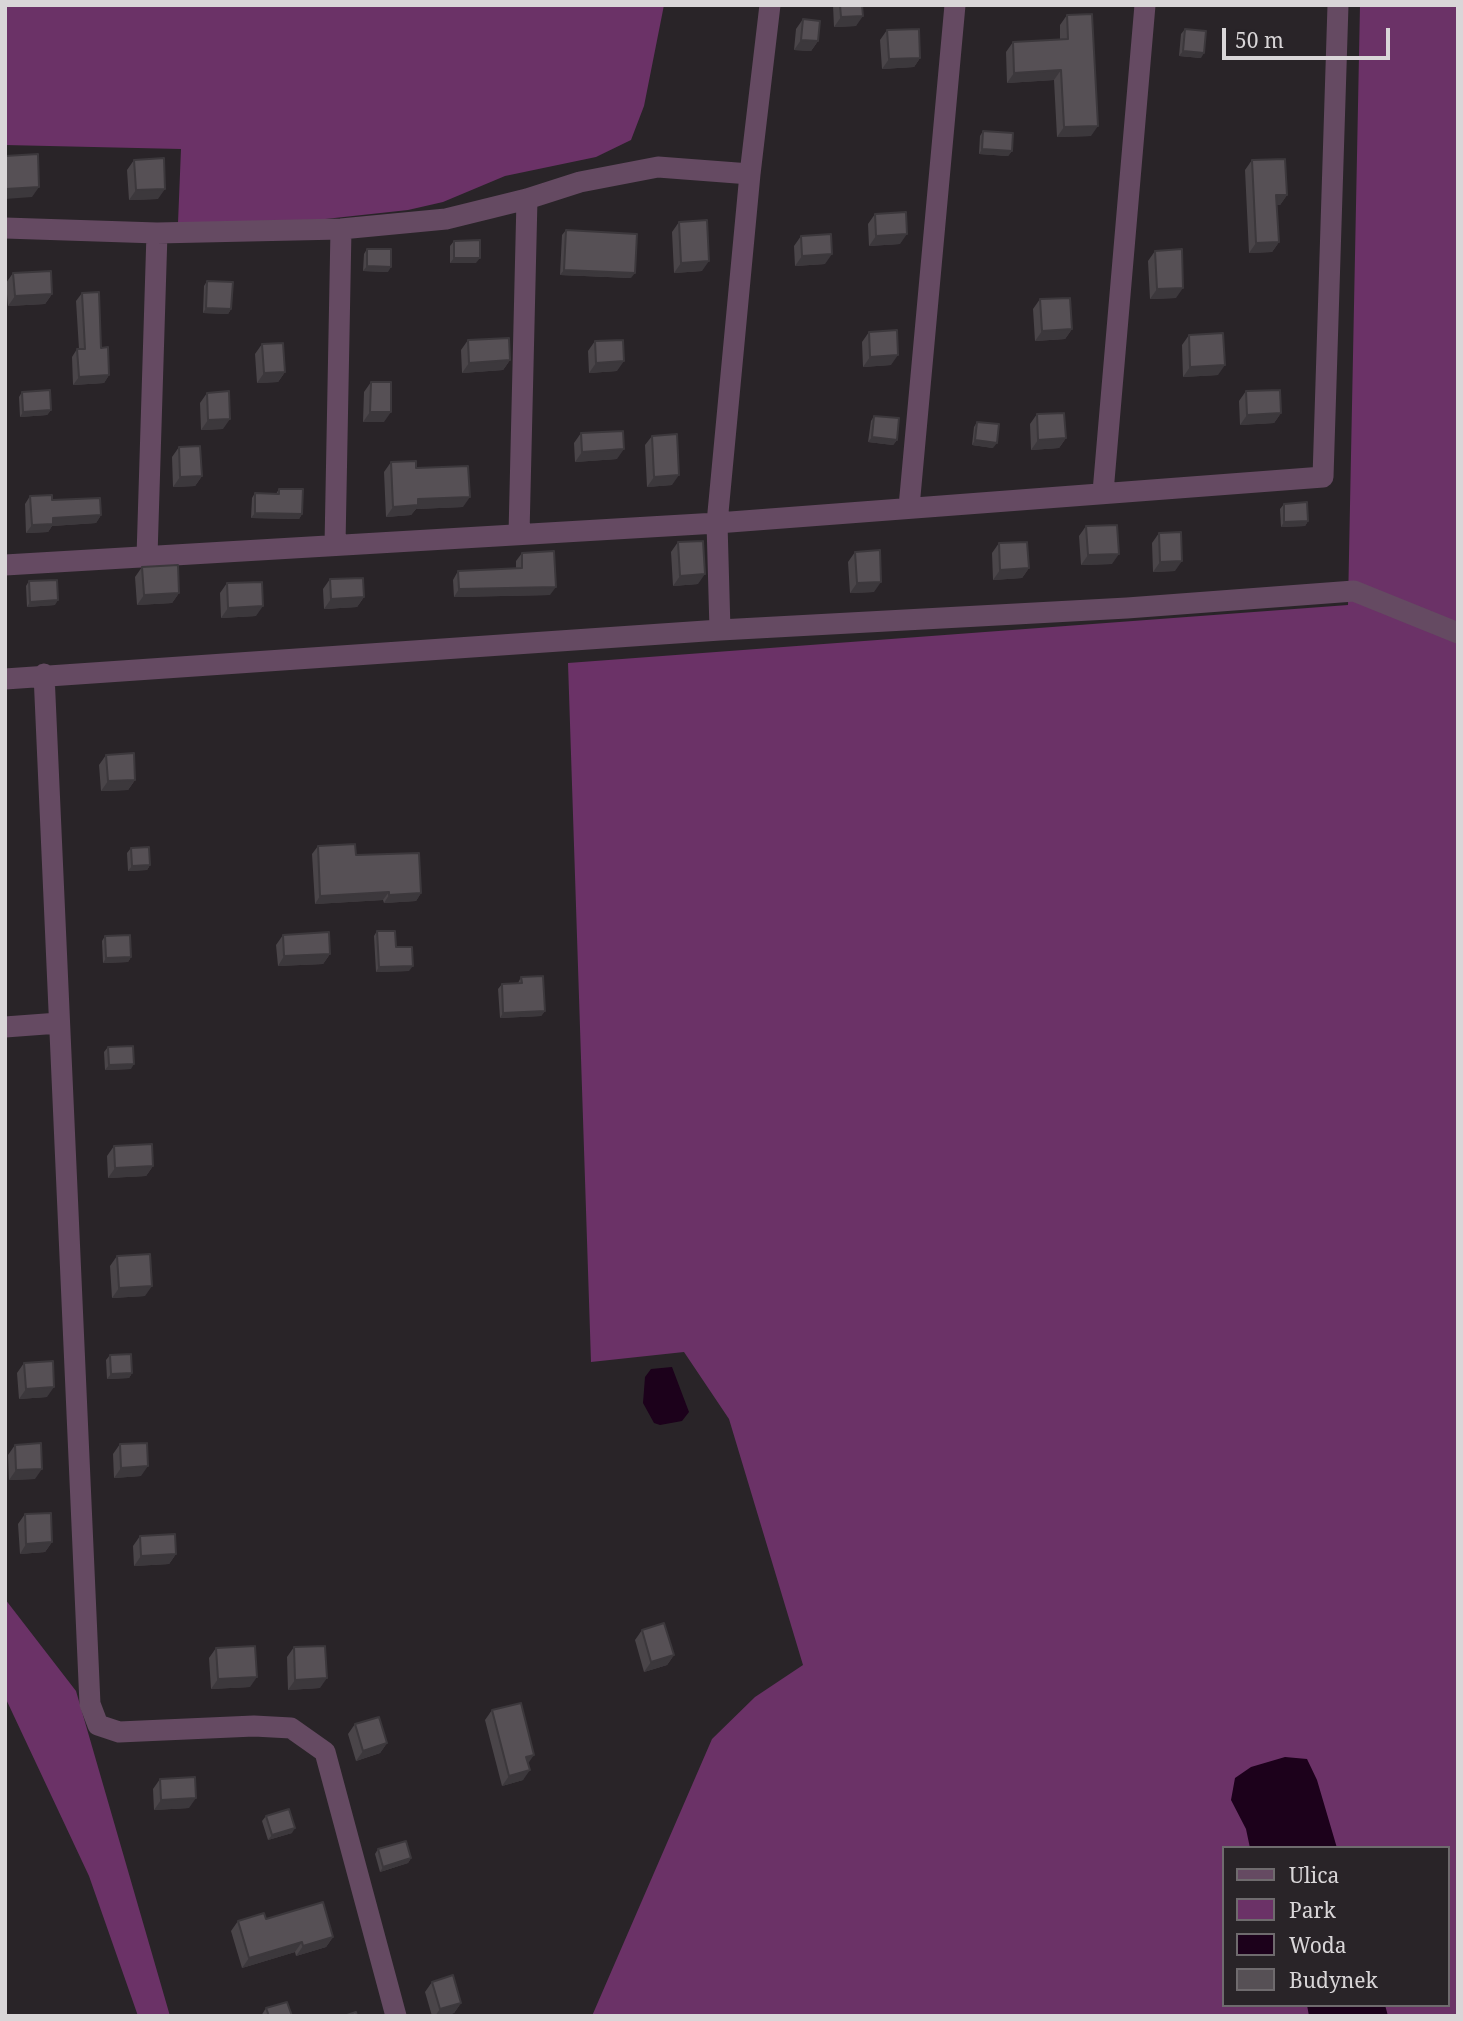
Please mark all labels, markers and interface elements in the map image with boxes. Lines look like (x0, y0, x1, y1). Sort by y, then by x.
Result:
scale bar (1225, 14, 1393, 58)
text: 50 m (1235, 26, 1284, 54)
legend (1222, 1846, 1449, 2007)
text: Ulica (1289, 1861, 1339, 1889)
text: Park (1289, 1896, 1336, 1924)
text: Woda (1289, 1931, 1347, 1959)
text: Budynek (1289, 1966, 1378, 1994)

